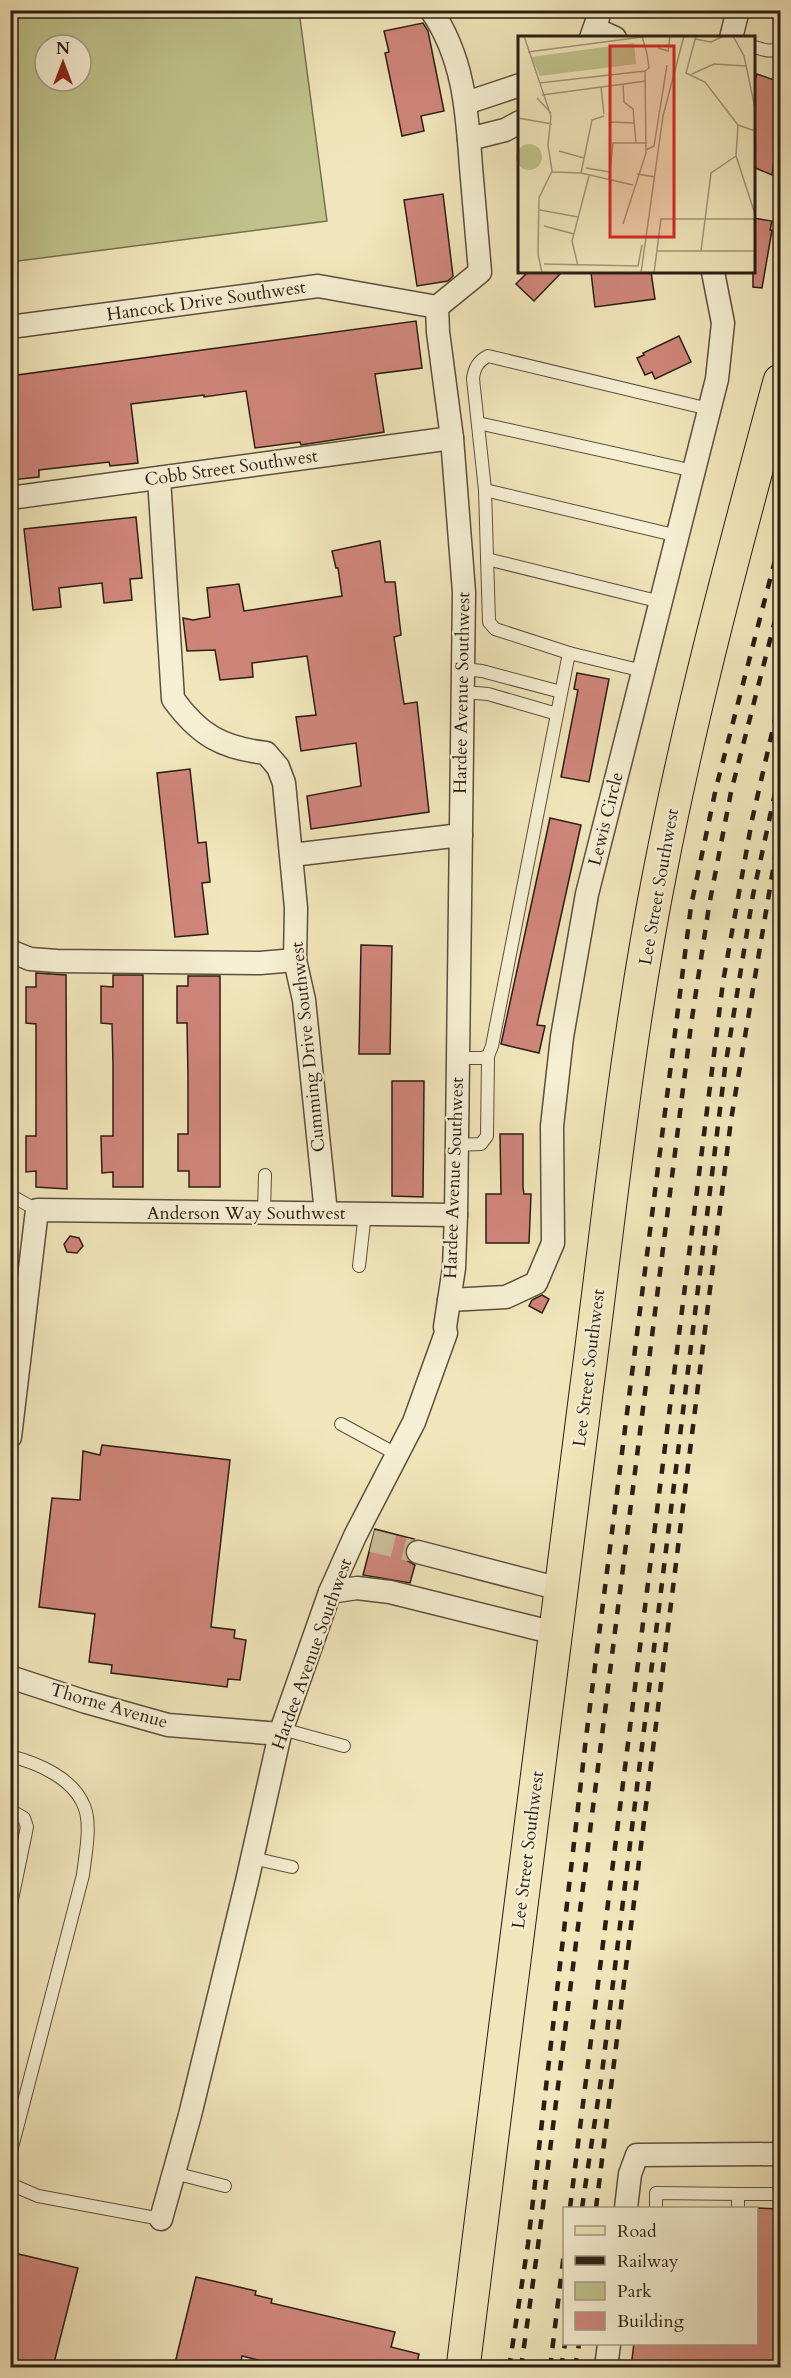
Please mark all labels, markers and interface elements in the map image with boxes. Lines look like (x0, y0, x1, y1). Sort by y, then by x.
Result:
north arrow (33, 33, 93, 93)
inset map (518, 36, 755, 273)
text: N (56, 38, 70, 60)
street label: Hancock Drive Southwest (105, 275, 307, 327)
street label: Cobb Street Southwest (143, 443, 319, 493)
street label: Hardee Avenue Southwest (448, 592, 476, 794)
street label: Lewis Circle (582, 770, 630, 868)
street label: Lee Street Southwest (633, 806, 685, 967)
street label: Cumming Drive Southwest (284, 940, 331, 1153)
street label: Hardee Avenue Southwest (438, 1076, 470, 1279)
street label: Anderson Way Southwest (147, 1201, 346, 1226)
street label: Lee Street Southwest (567, 1287, 611, 1448)
street label: Hardee Avenue Southwest (266, 1555, 358, 1753)
street label: Thorne Avenue (47, 1677, 171, 1735)
street label: Lee Street Southwest (506, 1769, 550, 1930)
legend (563, 2207, 758, 2345)
text: Road (617, 2219, 657, 2244)
text: Railway (617, 2249, 679, 2274)
text: Park (617, 2279, 652, 2304)
text: Building (617, 2309, 685, 2334)

